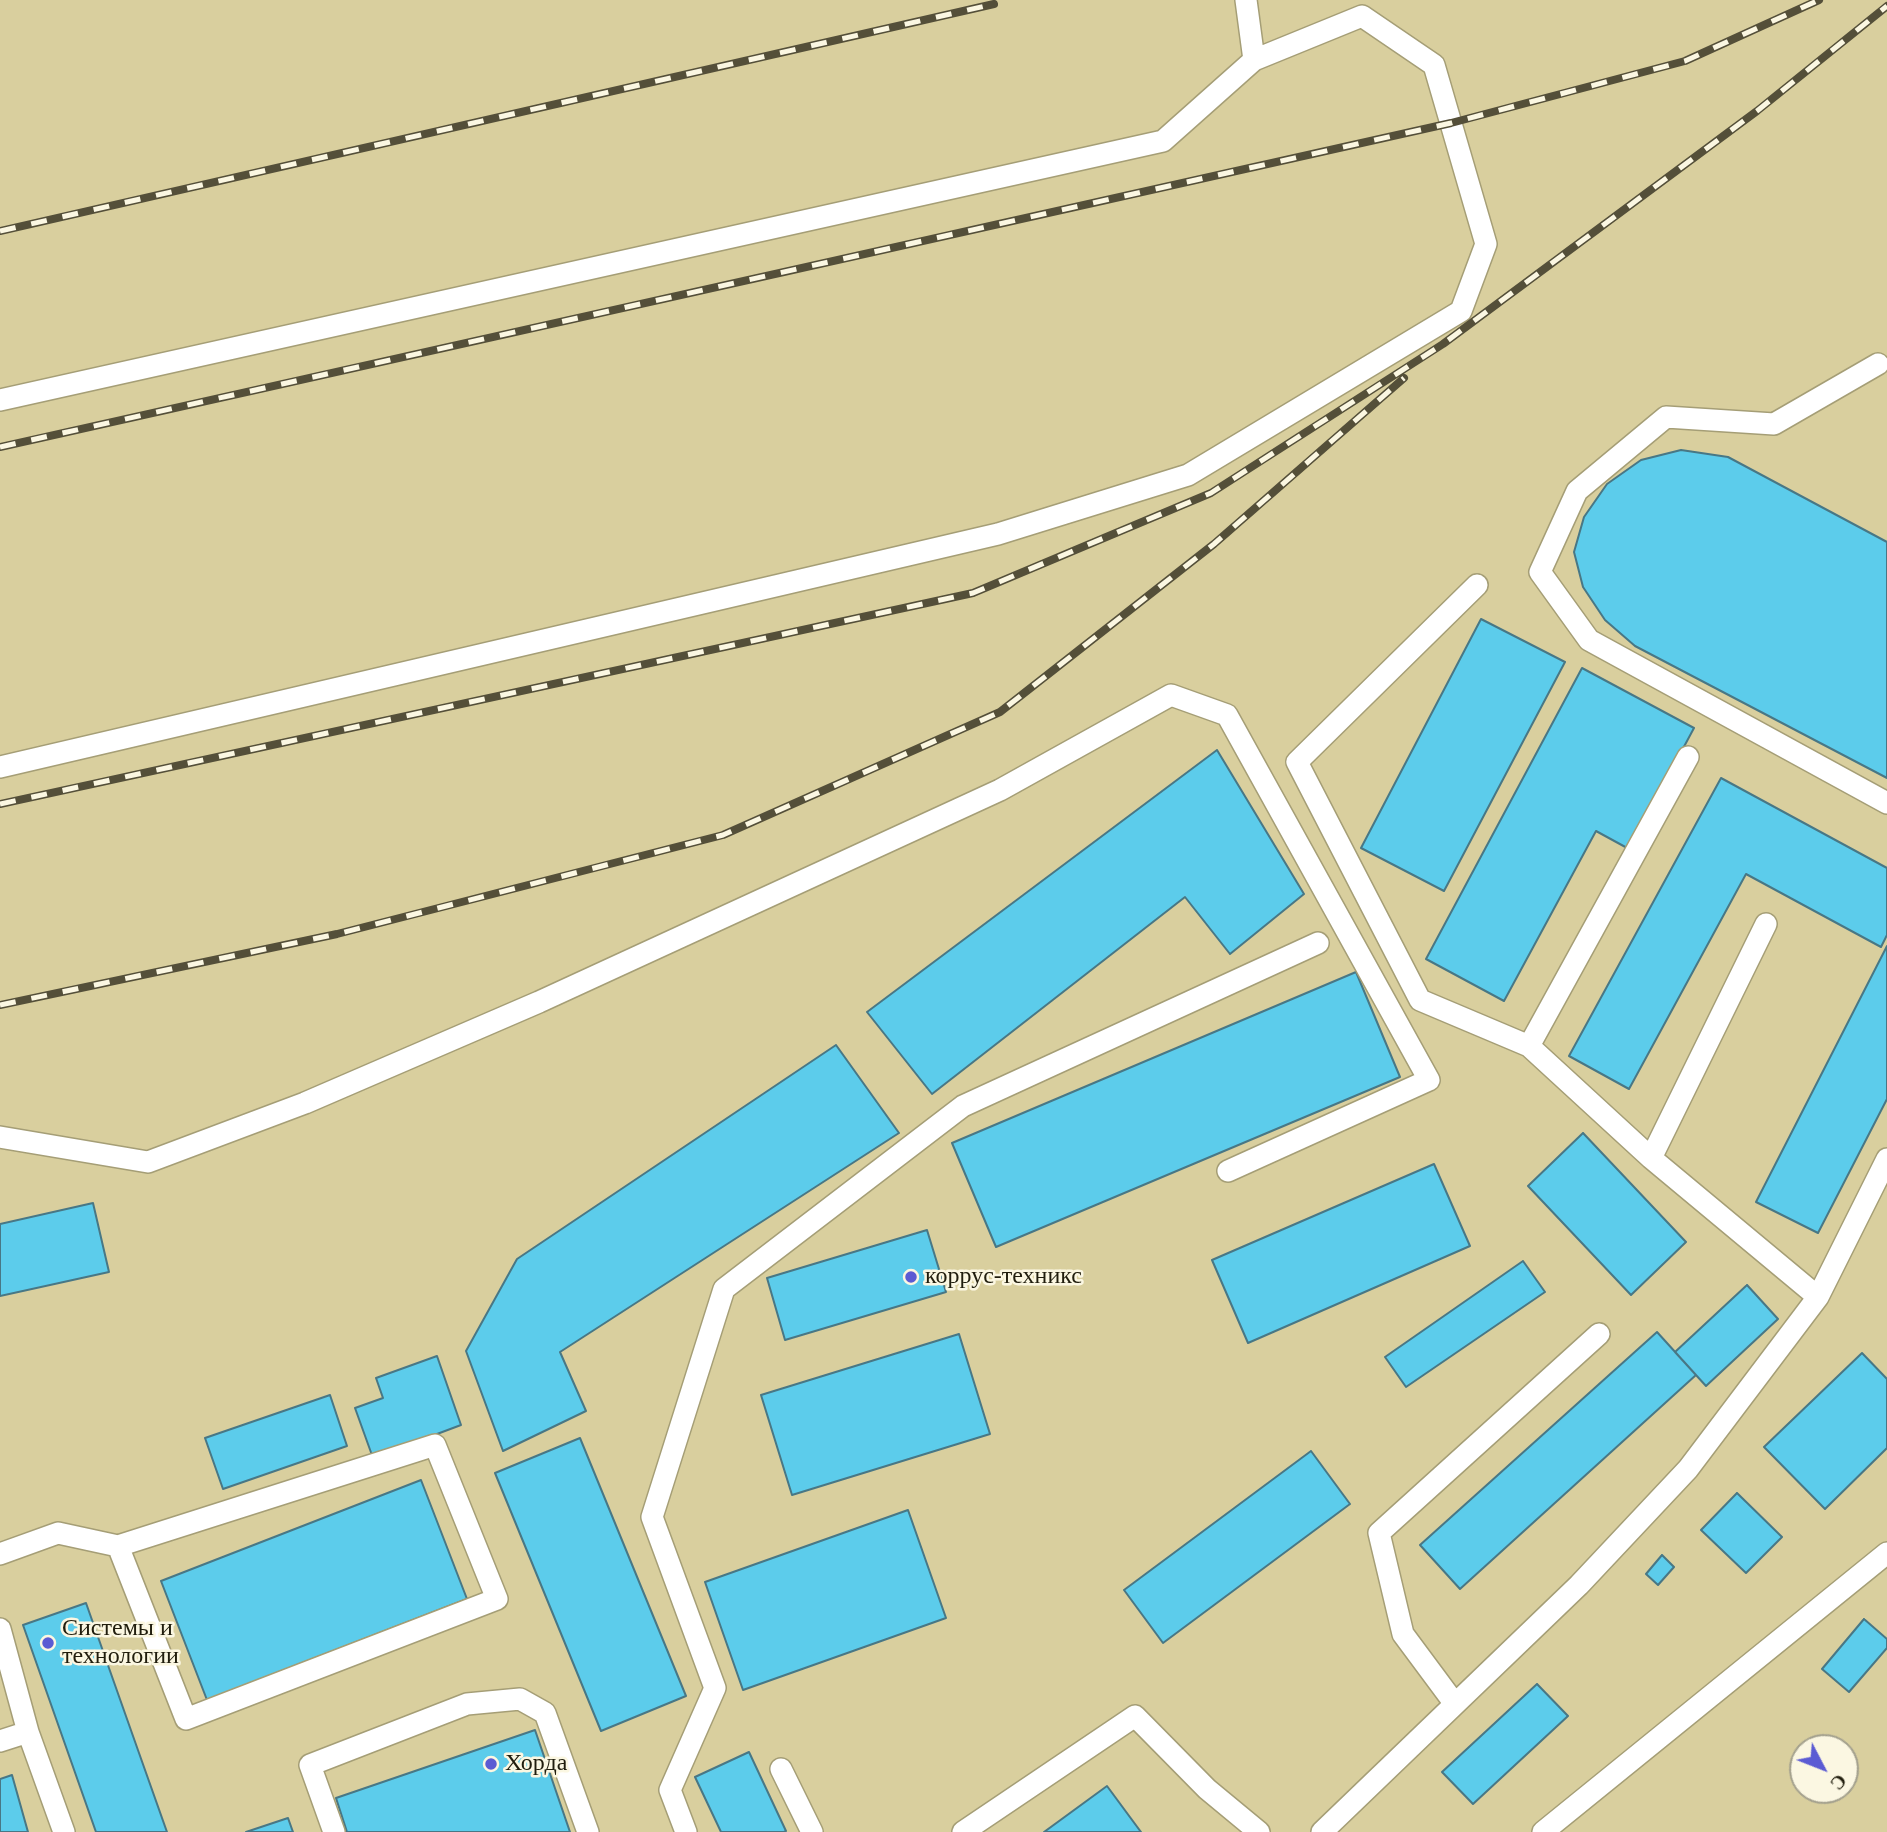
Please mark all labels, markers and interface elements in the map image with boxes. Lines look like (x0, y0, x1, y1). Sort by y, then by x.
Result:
place label: коррус-техникс (925, 1263, 1082, 1291)
marker: коррус-техникс (903, 1269, 919, 1285)
place label: Системы и технологии (62, 1615, 179, 1671)
marker: Системы и технологии (40, 1635, 56, 1651)
north arrow (1789, 1734, 1859, 1804)
place label: Хорда (505, 1750, 567, 1778)
marker: Хорда (483, 1756, 499, 1772)
text: С (1826, 1770, 1851, 1794)

